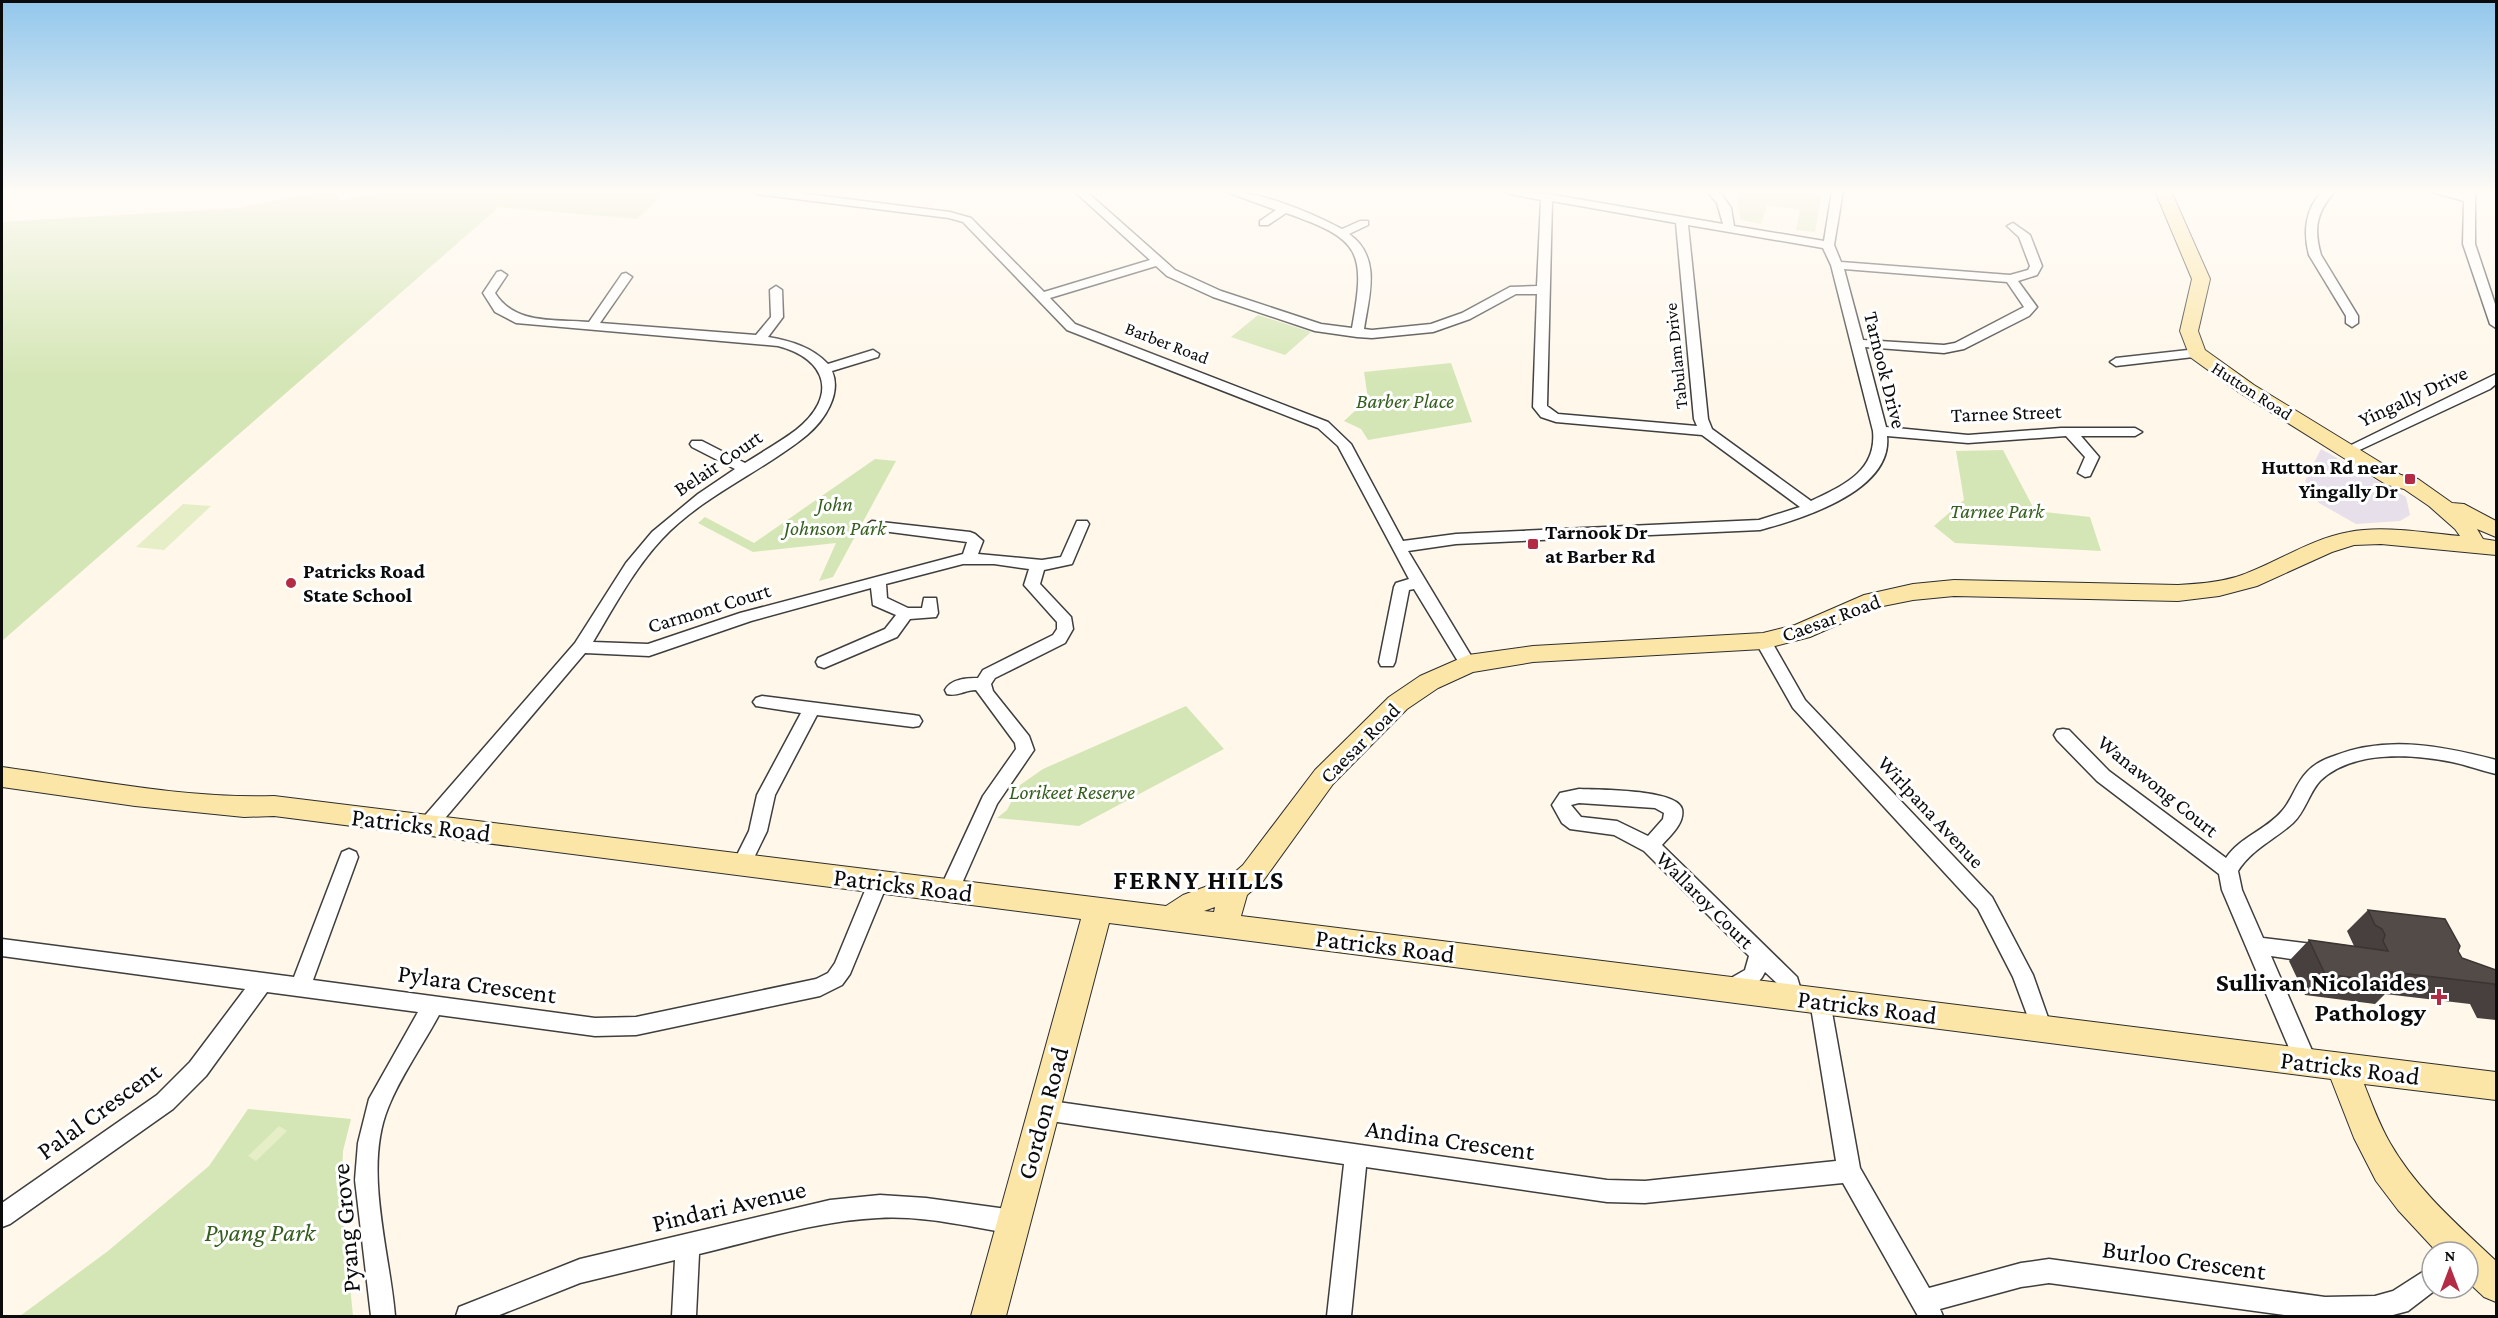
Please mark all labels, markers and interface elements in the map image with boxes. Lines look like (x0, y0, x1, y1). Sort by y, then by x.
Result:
street label: Tabulam Drive (1660, 302, 1692, 410)
street label: Tarnook Drive (1859, 309, 1911, 431)
street label: Barber Road (1122, 318, 1212, 368)
street label: Hutton Road (2208, 358, 2296, 425)
street label: Yingally Drive (2355, 360, 2471, 432)
park label: Barber Place (1356, 389, 1454, 413)
street label: Tarnee Street (1950, 399, 2063, 427)
street label: Belair Court (669, 424, 767, 501)
place label: Hutton Rd near Yingally Dr (2261, 455, 2399, 503)
marker: Hutton Rd near Yingally Dr (2403, 472, 2417, 486)
park label: John Johnson Park (780, 492, 887, 540)
park label: Tarnee Park (1950, 499, 2045, 523)
place label: Tarnook Dr at Barber Rd (1545, 520, 1656, 568)
marker: Tarnook Dr at Barber Rd (1526, 537, 1540, 551)
place label: Patricks Road State School (303, 559, 425, 607)
marker: Patricks Road State School (284, 576, 298, 590)
street label: Carmont Court (645, 578, 774, 638)
street label: Caesar Road (1778, 589, 1884, 647)
street label: Caesar Road (1315, 698, 1405, 788)
street label: Wanawong Court (2093, 730, 2224, 843)
street label: Wirlpana Avenue (1873, 751, 1989, 873)
park label: Lorikeet Reserve (1009, 780, 1135, 804)
street label: Patricks Road (350, 802, 493, 848)
street label: Wallaroy Court (1651, 846, 1760, 955)
street label: Patricks Road (832, 862, 975, 908)
district label: FERNY HILLS (1113, 865, 1285, 895)
street label: Patricks Road (1314, 923, 1457, 969)
street label: Pylara Crescent (396, 959, 559, 1010)
place label: Sullivan Nicolaides Pathology (2216, 968, 2426, 1027)
street label: Patricks Road (1796, 984, 1939, 1030)
marker: Sullivan Nicolaides Pathology (2430, 988, 2448, 1006)
street label: Gordon Road (1011, 1043, 1075, 1183)
street label: Patricks Road (2279, 1045, 2422, 1091)
street label: Palal Crescent (32, 1056, 167, 1166)
street label: Andina Crescent (1364, 1114, 1537, 1166)
street label: Pyang Grove (326, 1162, 366, 1294)
street label: Pindari Avenue (649, 1174, 809, 1238)
park label: Pyang Park (205, 1218, 317, 1247)
street label: Burloo Crescent (2100, 1234, 2268, 1286)
north arrow (2420, 1240, 2480, 1300)
text: N (2445, 1247, 2456, 1264)

